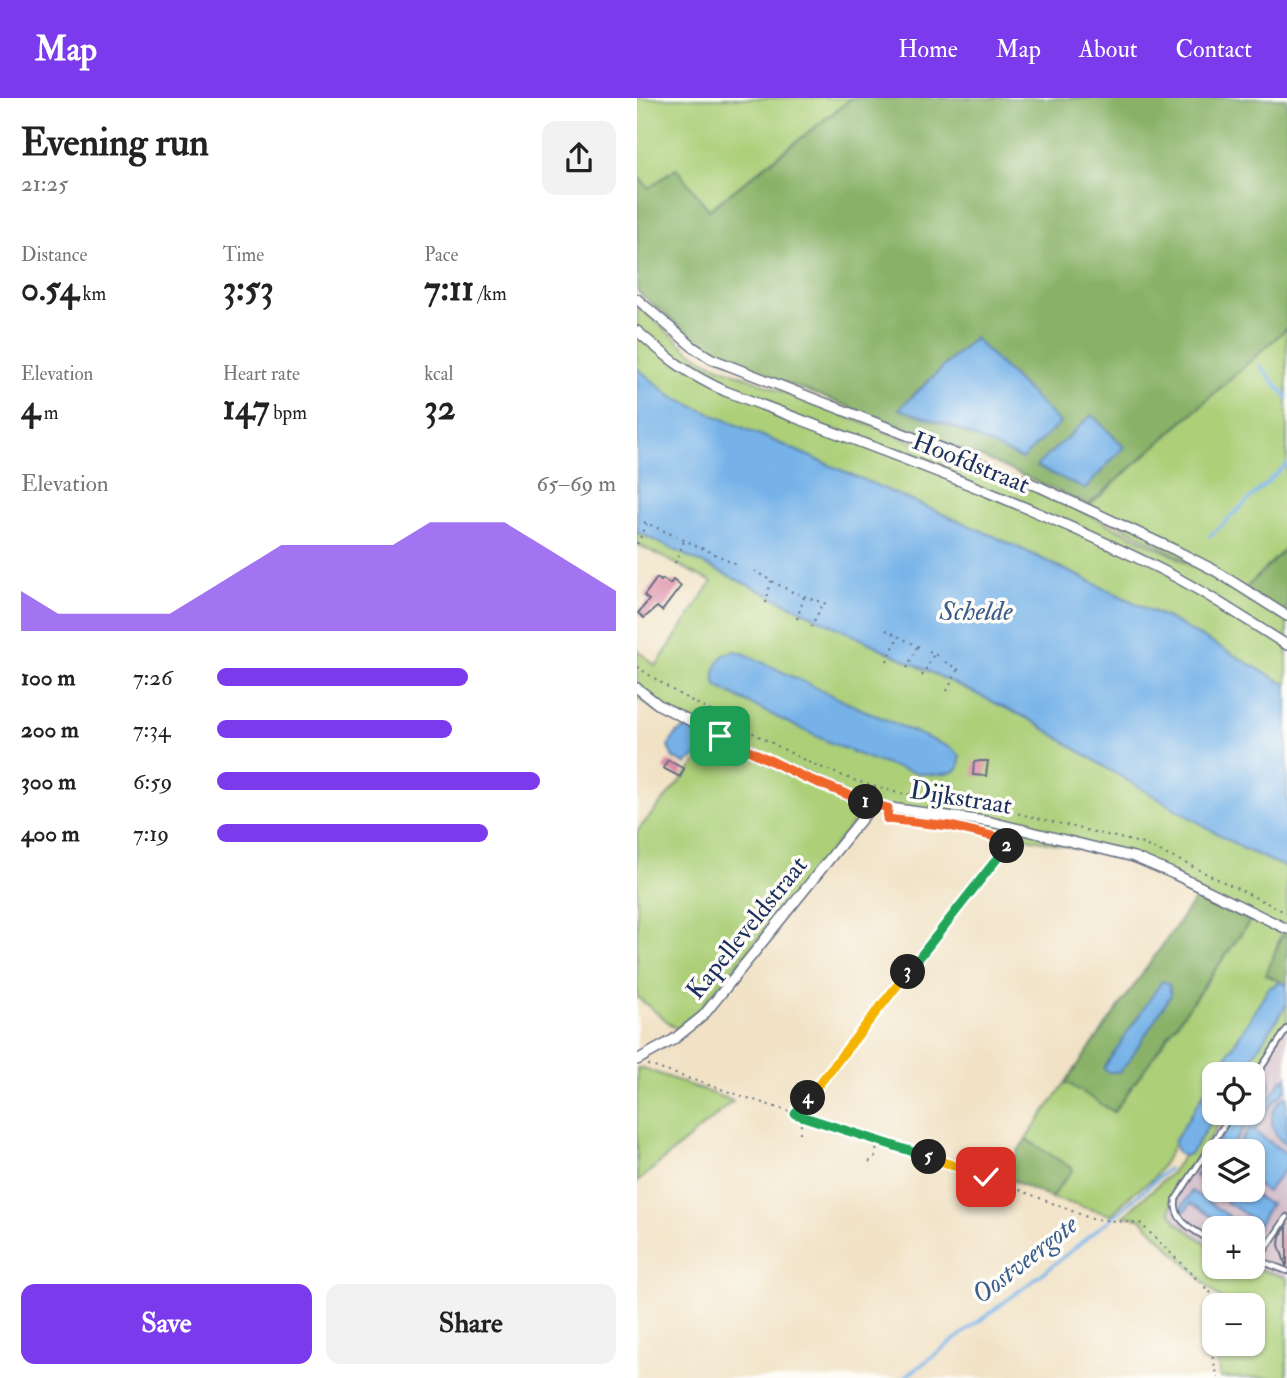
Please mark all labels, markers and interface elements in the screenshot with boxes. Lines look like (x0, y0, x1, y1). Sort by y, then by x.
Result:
text: Map (35, 29, 97, 70)
text: Home (898, 34, 958, 65)
text: Map (996, 34, 1041, 65)
text: About (1079, 34, 1138, 65)
text: Contact (1176, 34, 1252, 65)
text: Evening run (21, 119, 209, 167)
button: share (542, 121, 616, 195)
text: 21:25 (21, 169, 68, 198)
text: Distance (21, 243, 87, 267)
text: Time (223, 243, 264, 267)
text: Pace (424, 243, 458, 267)
text: 0.54 (21, 267, 79, 311)
text: 3:53 (223, 267, 274, 311)
text: 7:11 (424, 267, 474, 311)
text: km (79, 282, 106, 306)
text: /km (474, 282, 507, 306)
text: Elevation (21, 362, 93, 386)
text: Heart rate (223, 362, 300, 386)
text: kcal (424, 362, 453, 386)
text: 4 (21, 386, 40, 430)
text: 147 (223, 386, 269, 430)
text: 32 (424, 386, 456, 430)
text: m (40, 401, 59, 425)
text: bpm (269, 401, 307, 425)
street label: Hoofdstraat (908, 425, 1034, 501)
text: Elevation (21, 469, 109, 498)
text: 65–69 m (537, 469, 616, 498)
water label: Schelde (939, 594, 1013, 629)
text: 100 m (21, 663, 75, 692)
text: 7:26 (133, 663, 173, 692)
pin (690, 706, 750, 766)
text: 200 m (21, 715, 79, 744)
text: 7:34 (133, 715, 170, 744)
icon: arrive (701, 717, 739, 755)
text: 300 m (21, 767, 76, 796)
text: 6:59 (133, 767, 172, 796)
street label: Dijkstraat (908, 774, 1014, 822)
pin: 1 (849, 784, 883, 820)
text: 1 (862, 789, 869, 813)
text: 400 m (21, 819, 80, 848)
text: 7:19 (133, 819, 169, 848)
pin: 2 (989, 828, 1025, 864)
text: 2 (1002, 833, 1011, 857)
street label: Kapelleveldstraat (680, 850, 815, 1007)
pin: 3 (891, 954, 925, 990)
text: 3 (904, 959, 911, 983)
map controls (1202, 1062, 1265, 1356)
button: locate (1202, 1062, 1265, 1125)
pin: 4 (791, 1080, 825, 1116)
text: 4 (802, 1085, 813, 1109)
button: layers (1202, 1139, 1265, 1202)
pin: 5 (911, 1140, 947, 1174)
text: 5 (924, 1144, 933, 1168)
pin (956, 1147, 1016, 1207)
icon: check (967, 1158, 1005, 1196)
water label: Oostveergote (965, 1207, 1086, 1312)
button: + (1202, 1216, 1265, 1279)
button: Save (21, 1284, 312, 1364)
button: Share (326, 1284, 616, 1364)
button: − (1202, 1293, 1265, 1356)

